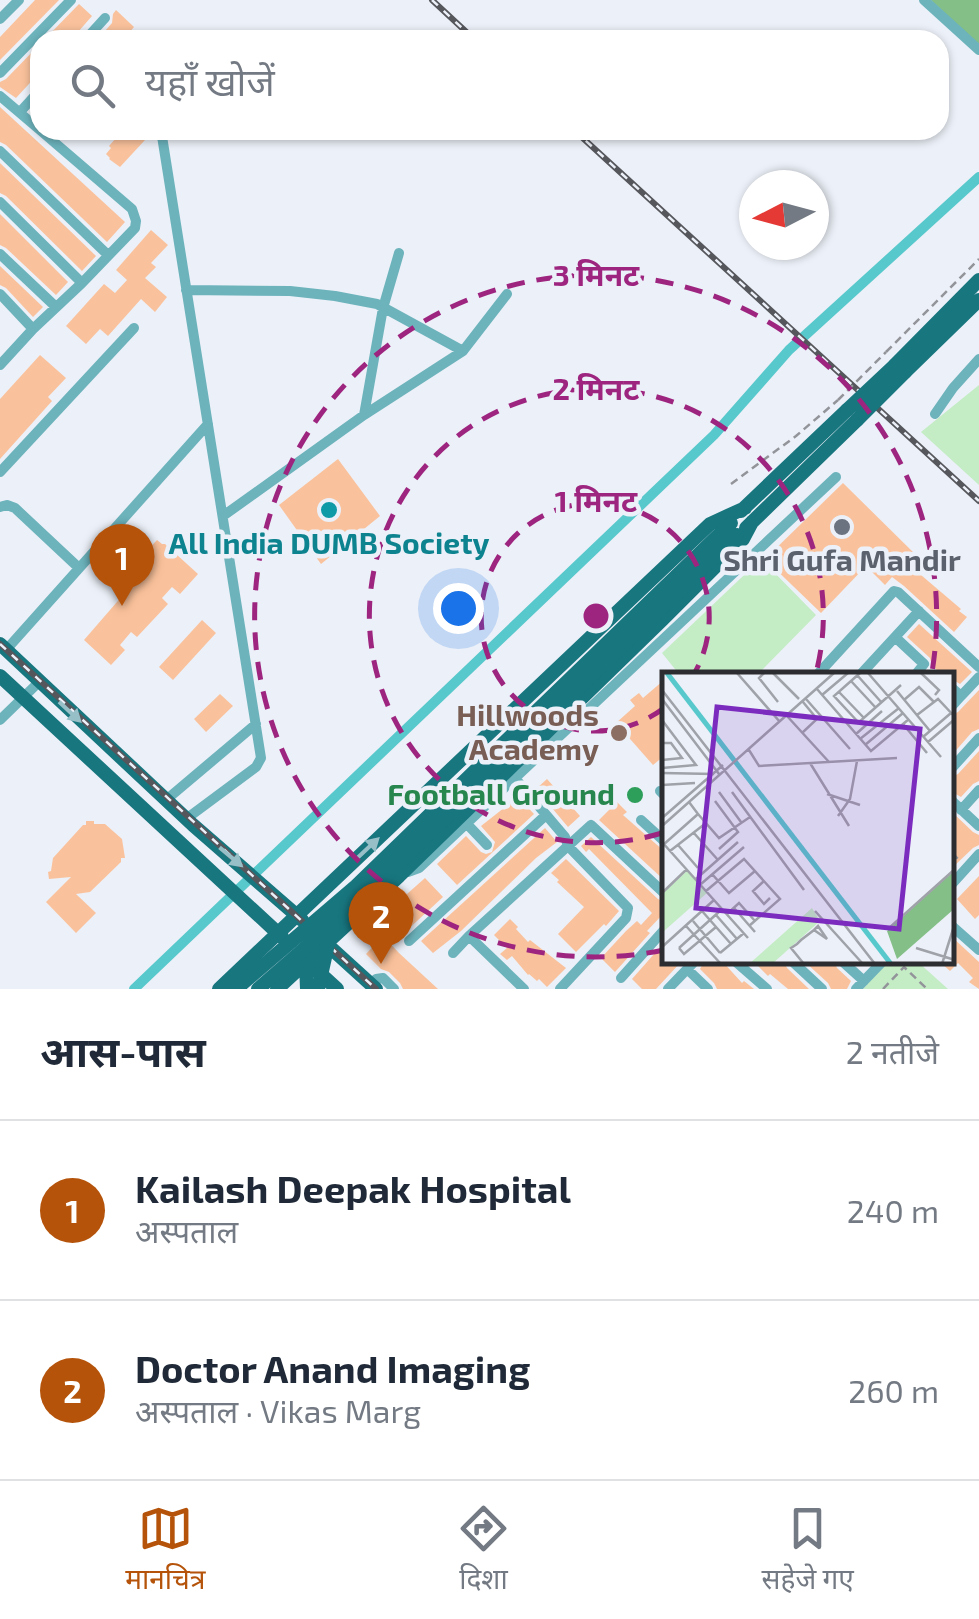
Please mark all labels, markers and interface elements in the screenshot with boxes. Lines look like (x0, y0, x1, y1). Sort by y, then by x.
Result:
search box (30, 30, 949, 140)
icon: search (65, 58, 120, 113)
text: यहाँ खोजें (145, 58, 275, 104)
north arrow (739, 170, 829, 260)
text: 3 मिनट (553, 256, 640, 292)
text: 2 मिनट (553, 370, 640, 406)
text: 1 मिनट (555, 482, 638, 518)
marker: All India DUMB Society (318, 499, 340, 521)
marker: Shri Gufa Mandir (831, 516, 853, 538)
pin: 1 (90, 524, 154, 606)
place label: All India DUMB Society (169, 524, 489, 561)
place label: Shri Gufa Mandir (723, 541, 961, 577)
your location (433, 583, 484, 634)
centre of rings (578, 598, 614, 634)
inset map (662, 672, 954, 964)
place label: Hillwoods Academy (456, 696, 599, 767)
one-way arrow (58, 700, 82, 723)
marker: Hillwoods Academy (608, 722, 630, 744)
place label: Football Ground (387, 775, 615, 811)
marker: Football Ground (624, 784, 646, 806)
one-way arrow (356, 837, 380, 860)
one-way arrow (218, 846, 243, 868)
pin: 2 (348, 882, 414, 964)
text: आस-पास (40, 1025, 206, 1075)
text: 2 नतीजे (846, 1032, 939, 1070)
text: Kailash Deepak Hospital (135, 1165, 571, 1211)
text: 1 (66, 1191, 79, 1229)
text: 240 m (847, 1191, 939, 1229)
text: अस्पताल (135, 1211, 238, 1249)
text: Doctor Anand Imaging (135, 1345, 530, 1391)
text: 2 (63, 1371, 82, 1409)
text: 260 m (848, 1371, 939, 1409)
text: अस्पताल · Vikas Marg (135, 1391, 421, 1429)
tab: मानचित्र (125, 1501, 205, 1600)
tab: दिशा (456, 1501, 511, 1600)
tab: सहेजे गए (762, 1501, 854, 1600)

